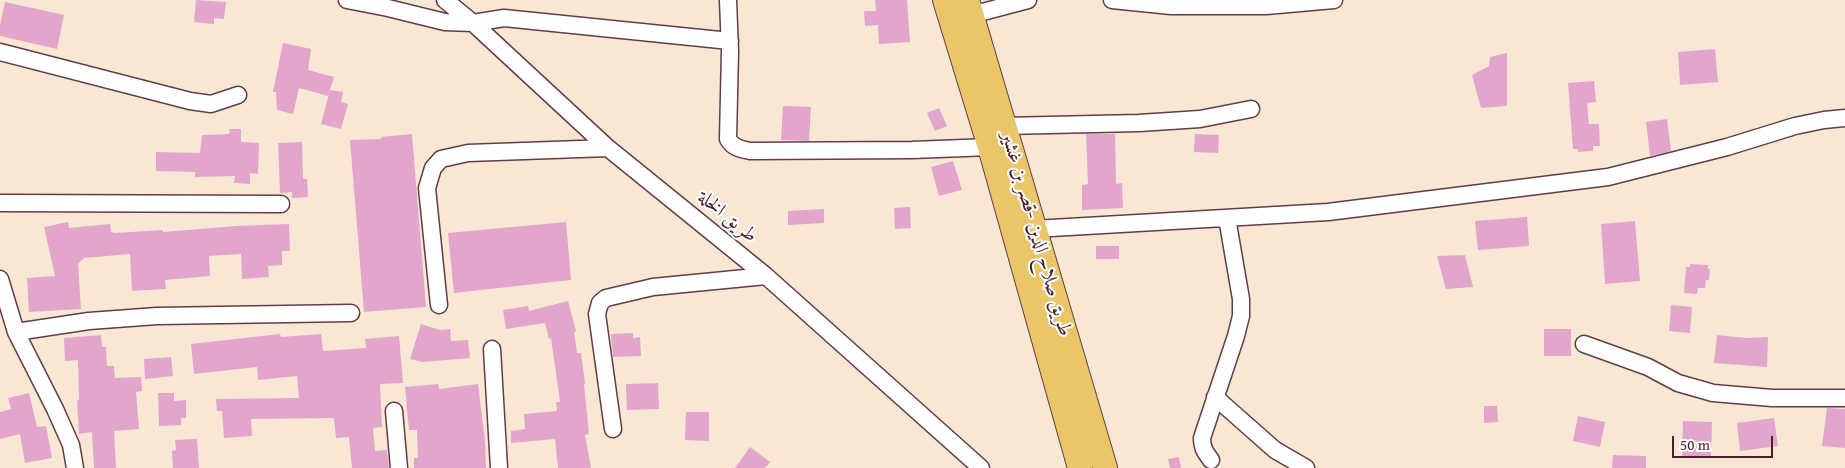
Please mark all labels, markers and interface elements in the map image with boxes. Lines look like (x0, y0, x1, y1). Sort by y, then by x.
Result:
street label: طريق صلاح الدين -قصر بن غشير (995, 129, 1077, 339)
street label: طريق الخلة (692, 186, 762, 248)
scale bar (1675, 426, 1776, 458)
text: 50 m (1680, 434, 1710, 455)

